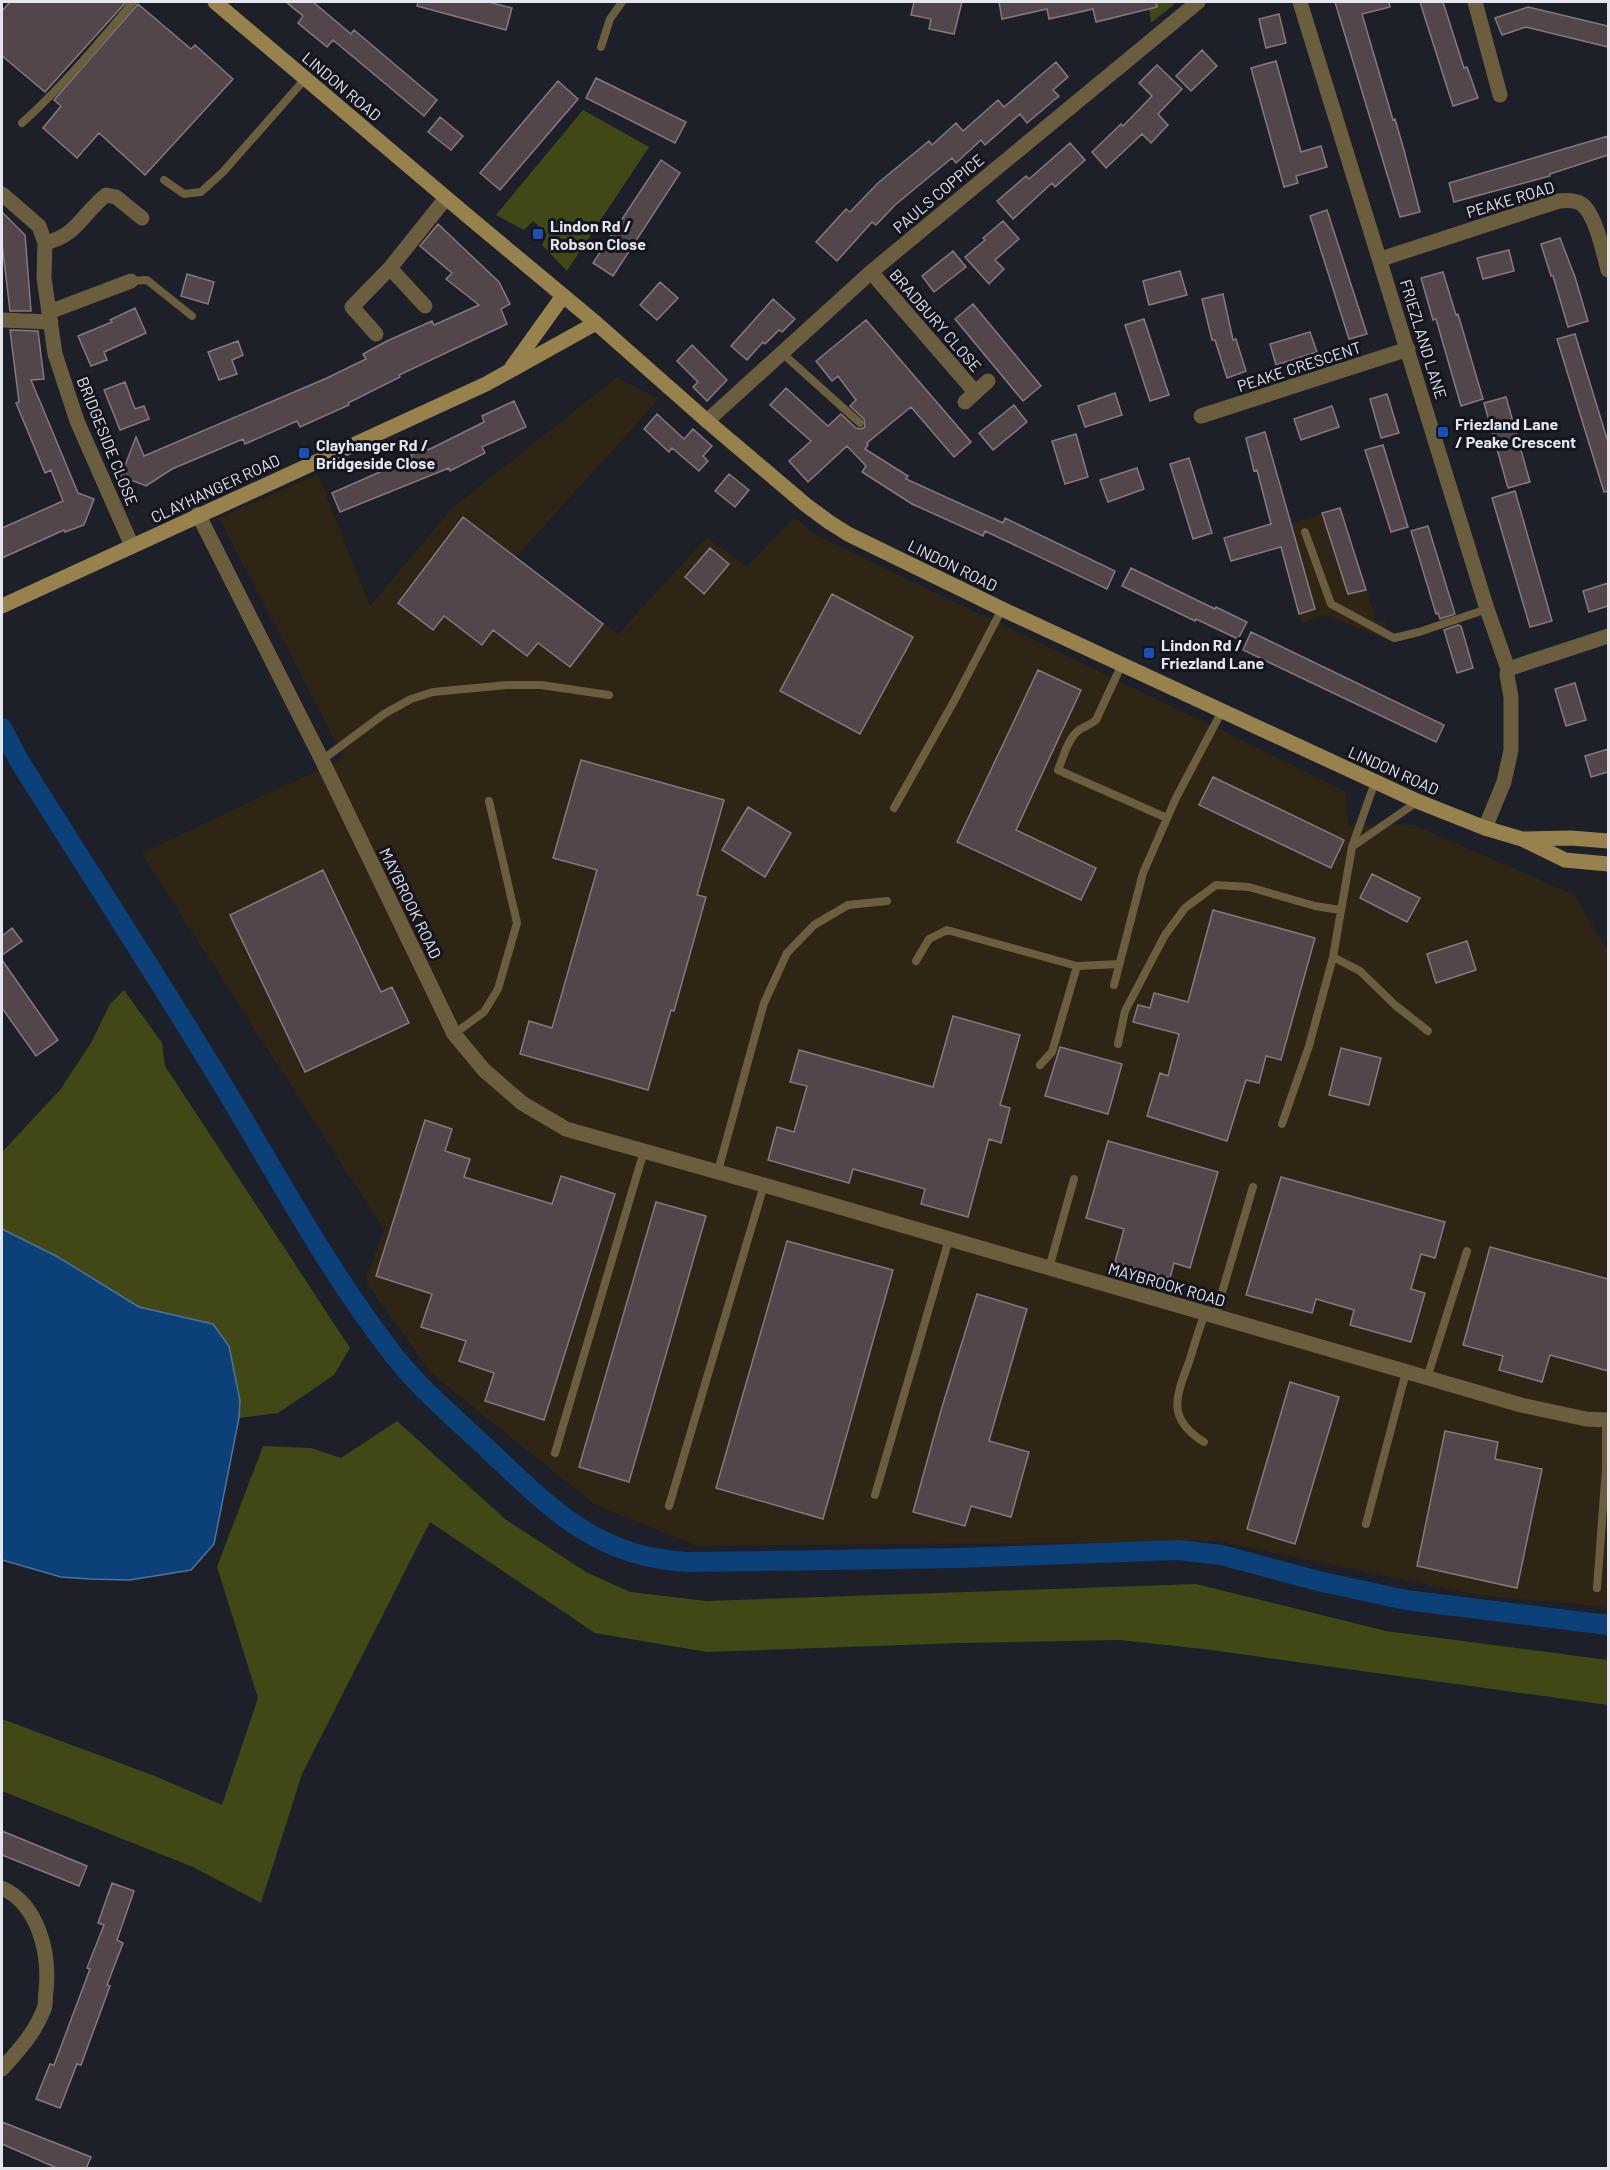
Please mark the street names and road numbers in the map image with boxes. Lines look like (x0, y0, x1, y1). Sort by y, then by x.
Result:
street label: LINDON ROAD (299, 48, 385, 124)
street label: PAULS COPPICE (889, 149, 987, 237)
street label: PEAKE ROAD (1464, 177, 1556, 221)
street label: BRADBURY CLOSE (886, 265, 986, 375)
street label: FRIEZLAND LANE (1397, 277, 1451, 401)
street label: PEAKE CRESCENT (1235, 337, 1363, 395)
street label: BRIDGESIDE CLOSE (73, 374, 143, 508)
street label: CLAYHANGER ROAD (148, 450, 282, 526)
street label: LINDON ROAD (905, 535, 1001, 595)
street label: LINDON ROAD (1346, 742, 1442, 798)
street label: MAYBROOK ROAD (376, 845, 446, 961)
street label: MAYBROOK ROAD (1106, 1258, 1228, 1310)

